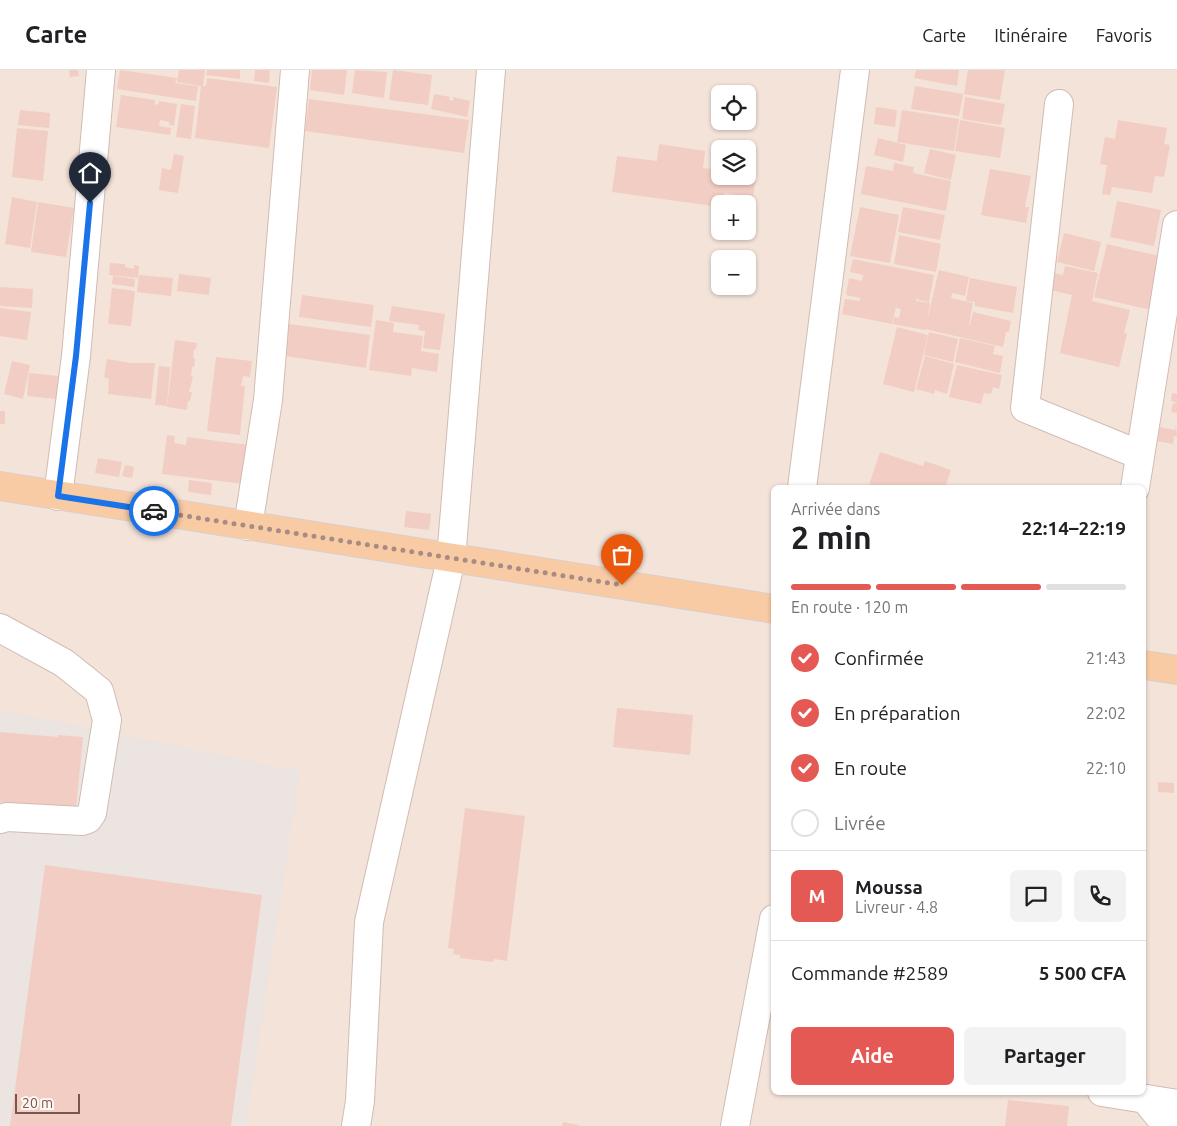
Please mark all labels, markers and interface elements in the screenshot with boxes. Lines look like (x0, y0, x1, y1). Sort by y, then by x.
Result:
text: Carte (25, 21, 87, 48)
text: Carte (922, 25, 966, 45)
text: Itinéraire (994, 25, 1068, 45)
text: Favoris (1096, 25, 1152, 45)
map controls (711, 85, 756, 295)
button: locate (711, 85, 756, 130)
button: layers (711, 140, 756, 185)
pin (69, 152, 111, 203)
icon: home (76, 159, 104, 187)
button: + (711, 195, 756, 240)
button: − (711, 250, 756, 295)
courier (129, 486, 179, 536)
icon: car (140, 497, 168, 525)
text: Arrivée dans (791, 500, 880, 518)
text: 22:14–22:19 (1021, 517, 1126, 539)
text: 2 min (791, 519, 872, 555)
pin (601, 534, 643, 585)
icon: bag (608, 541, 636, 569)
text: En route · 120 m (791, 598, 908, 616)
icon: check (791, 644, 819, 672)
text: Confirmée (834, 647, 924, 669)
text: 21:43 (1086, 649, 1126, 667)
icon: check (791, 699, 819, 727)
text: En préparation (834, 702, 961, 724)
text: 22:02 (1086, 704, 1126, 722)
icon: check (791, 754, 819, 782)
text: En route (834, 757, 907, 779)
text: 22:10 (1086, 759, 1126, 777)
text: Livrée (834, 812, 886, 834)
button: chat (1010, 870, 1062, 922)
button: phone (1074, 870, 1126, 922)
text: Moussa (855, 876, 923, 898)
text: M (809, 885, 825, 907)
text: Livreur · 4.8 (855, 898, 938, 916)
text: Commande #2589 (791, 962, 948, 984)
text: 5 500 CFA (1039, 962, 1126, 984)
button: Aide (791, 1027, 954, 1085)
button: Partager (964, 1027, 1126, 1085)
scale bar (15, 1091, 80, 1114)
text: 20 m (22, 1095, 53, 1111)

